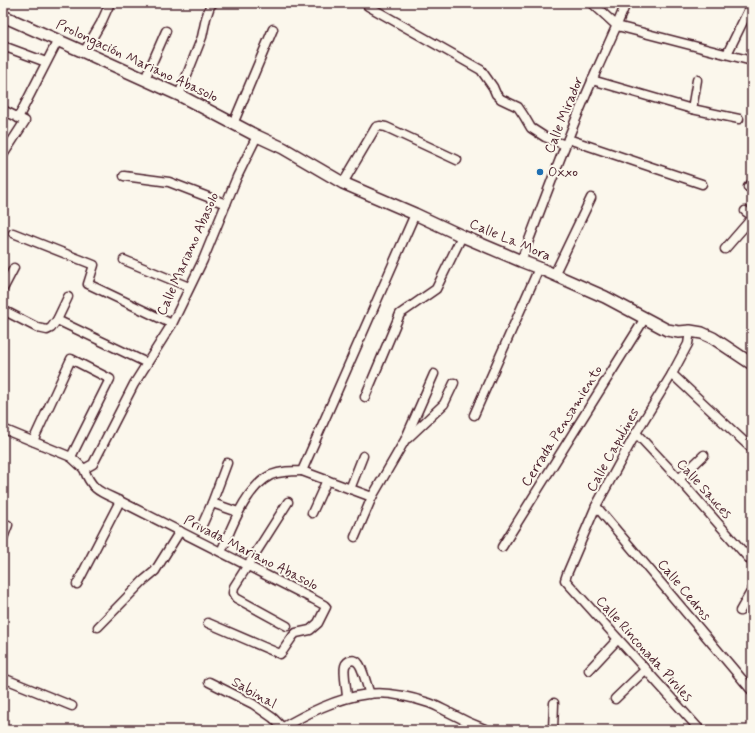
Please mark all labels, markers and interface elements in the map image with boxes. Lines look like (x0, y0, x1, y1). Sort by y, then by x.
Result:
street label: Prolongación Mariano Abasolo (53, 16, 221, 108)
street label: Calle Mirador (540, 74, 588, 156)
place label: Oxxo (548, 163, 578, 181)
marker: Oxxo (535, 167, 545, 177)
street label: Calle Mariano Abasolo (153, 189, 223, 319)
street label: Calle La Mora (467, 215, 554, 265)
street label: Cerrada Pensamiento (517, 362, 607, 490)
street label: Calle Capulines (583, 405, 643, 495)
street label: Calle Sauces (672, 455, 736, 523)
street label: Privada Mariano Abasolo (181, 511, 322, 595)
street label: Calle Cedros (653, 556, 715, 624)
street label: Calle Rinconada Pirules (592, 592, 697, 706)
street label: Sabinal (228, 673, 280, 713)

